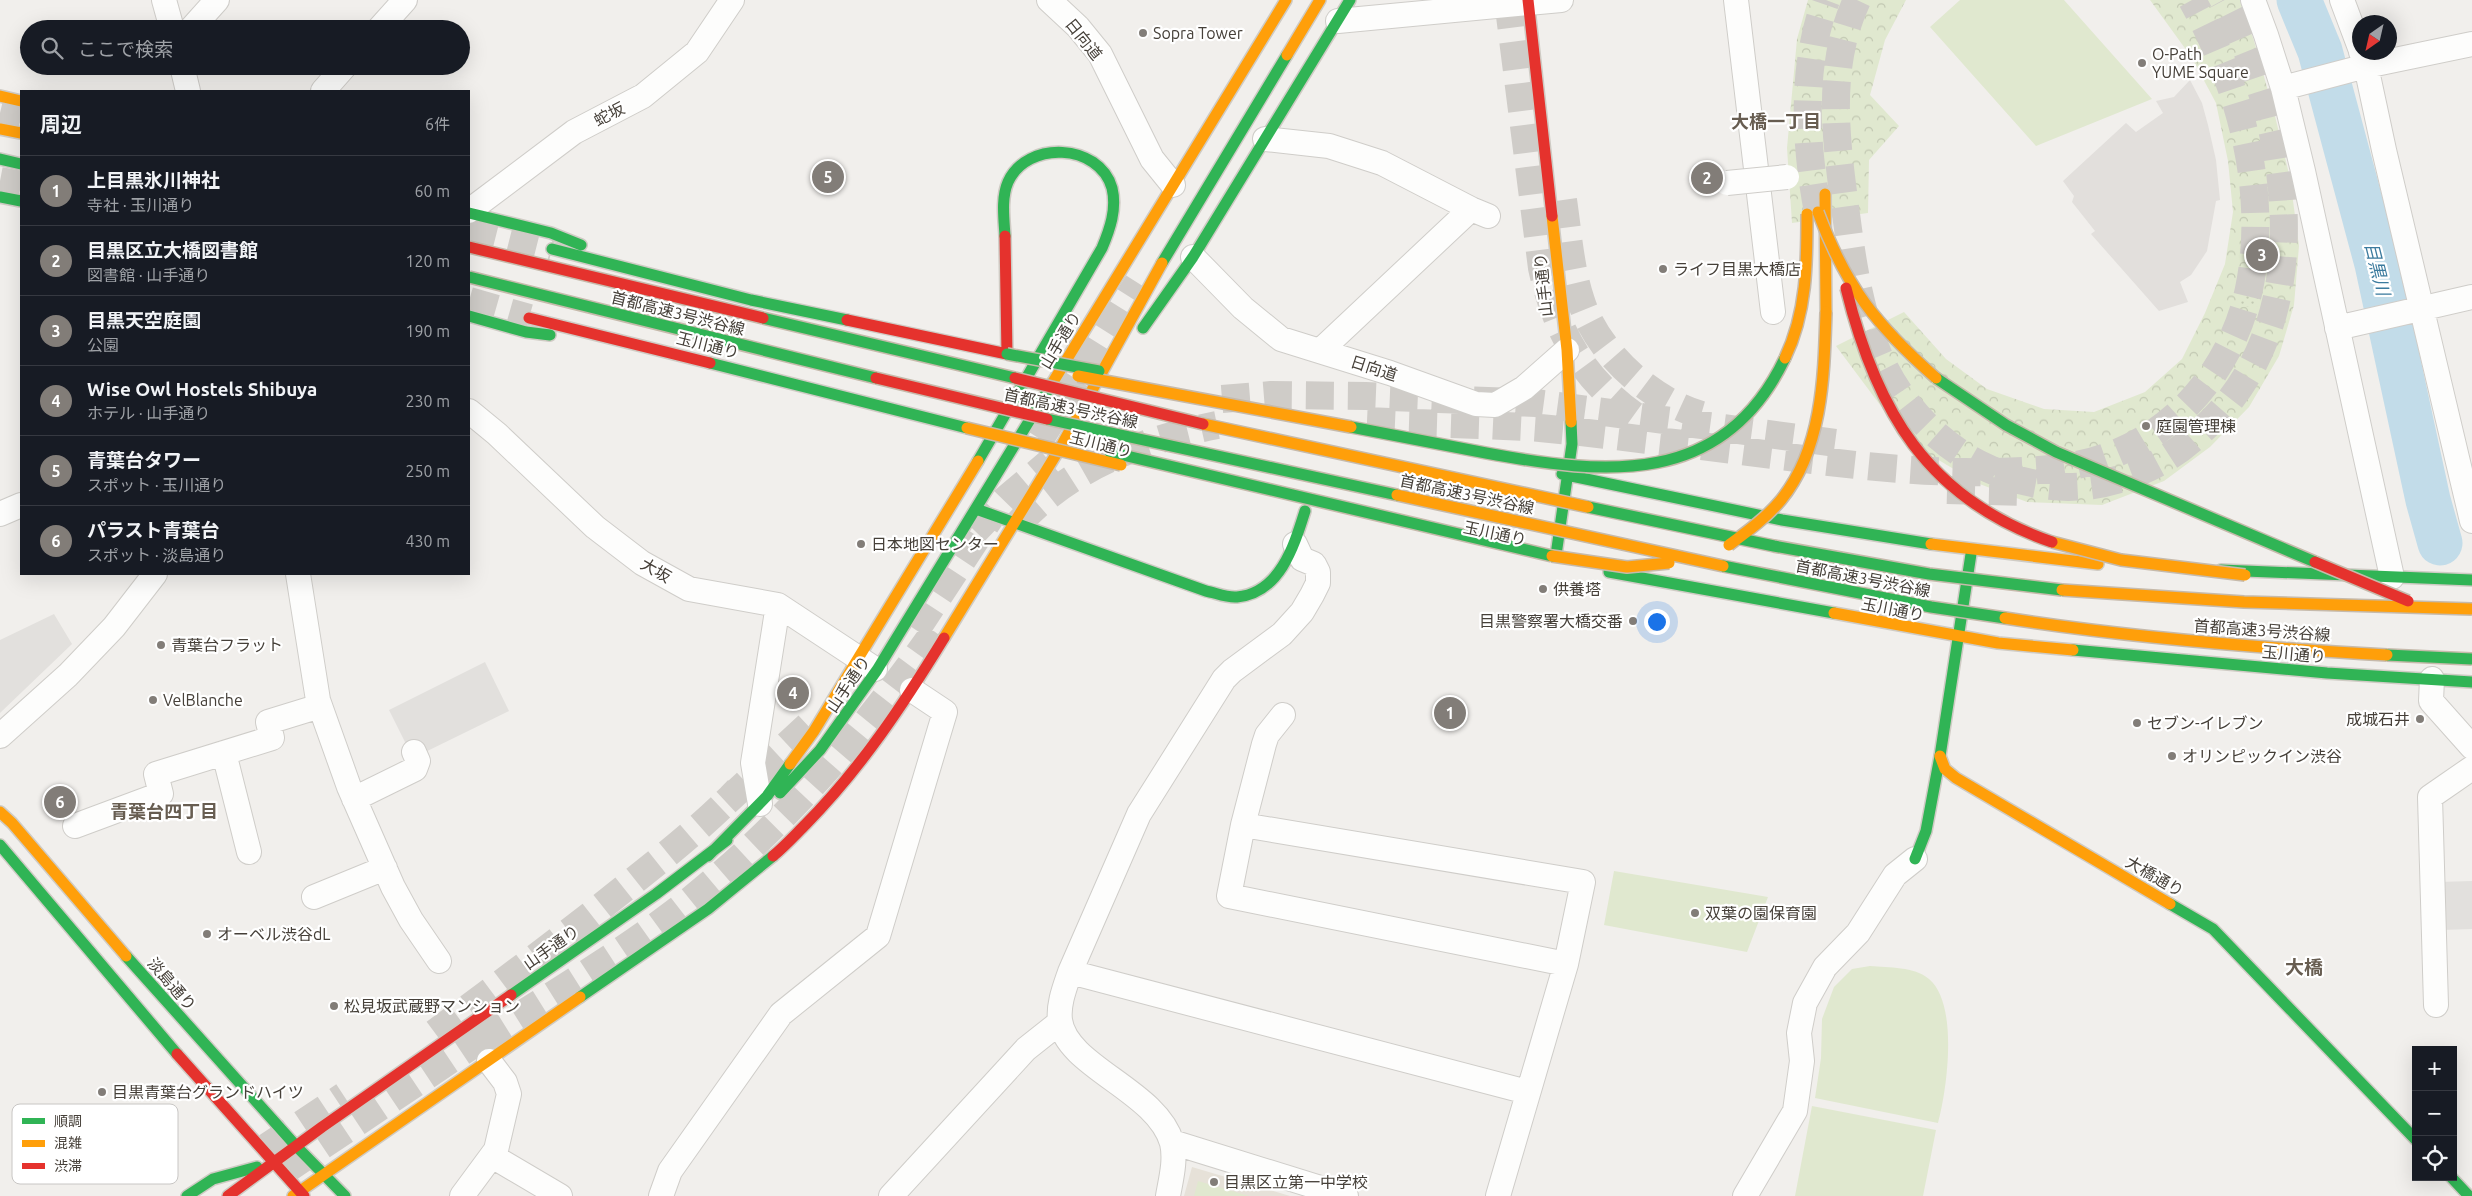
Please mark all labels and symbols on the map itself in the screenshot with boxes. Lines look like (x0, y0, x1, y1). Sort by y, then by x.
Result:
street label: 日向道 (1062, 15, 1106, 63)
north arrow (2352, 15, 2397, 60)
place label: Sopra Tower (1153, 24, 1243, 42)
marker: Sopra Tower (1137, 27, 1149, 39)
place label: O-Path YUME Square (2152, 45, 2249, 81)
marker: O-Path YUME Square (2136, 57, 2148, 69)
street label: 蛇坂 (591, 99, 627, 129)
district label: 大橋一丁目 (1731, 111, 1821, 131)
pin: 5 (812, 158, 844, 196)
pin: 2 (1691, 159, 1723, 197)
pin: 3 (2246, 236, 2278, 274)
water label: 目黒川 (2362, 240, 2395, 299)
street label: 山手通り (1531, 252, 1555, 318)
place label: ライフ目黒大橋店 (1673, 260, 1801, 278)
marker: ライフ目黒大橋店 (1657, 263, 1669, 275)
street label: 首都高速3号渋谷線 (609, 288, 747, 338)
street label: 山手通り (1036, 308, 1084, 372)
street label: 玉川通り (675, 329, 741, 361)
street label: 日向道 (1348, 352, 1400, 384)
street label: 首都高速3号渋谷線 (1002, 385, 1140, 431)
place label: 庭園管理棟 (2156, 417, 2236, 435)
marker: 庭園管理棟 (2140, 420, 2152, 432)
street label: 玉川通り (1068, 428, 1134, 460)
street label: 首都高速3号渋谷線 (1398, 471, 1536, 517)
street label: 玉川通り (1462, 518, 1528, 548)
place label: 日本地図センター (871, 535, 999, 553)
marker: 日本地図センター (855, 538, 867, 550)
street label: 大坂 (638, 554, 674, 586)
street label: 首都高速3号渋谷線 (1794, 556, 1932, 600)
place label: 供養塔 (1553, 580, 1601, 598)
marker: 供養塔 (1537, 583, 1549, 595)
street label: 玉川通り (1860, 594, 1926, 624)
your location (1644, 609, 1670, 635)
place label: 目黒警察署大橋交番 (1479, 612, 1623, 630)
marker: 目黒警察署大橋交番 (1627, 615, 1639, 627)
street label: 首都高速3号渋谷線 (2193, 616, 2331, 644)
place label: 青葉台フラット (171, 636, 283, 654)
marker: 青葉台フラット (155, 639, 167, 651)
street label: 玉川通り (2261, 642, 2327, 666)
street label: 山手通り (823, 652, 873, 716)
pin: 4 (777, 674, 809, 712)
place label: VelBlanche (163, 691, 243, 709)
marker: VelBlanche (147, 694, 159, 706)
pin: 1 (1434, 694, 1466, 732)
place label: 成城石井 (2346, 710, 2410, 728)
marker: 成城石井 (2414, 713, 2426, 725)
place label: セブン-イレブン (2147, 714, 2264, 732)
marker: セブン-イレブン (2131, 717, 2143, 729)
place label: オリンピックイン渋谷 (2182, 747, 2342, 765)
marker: オリンピックイン渋谷 (2166, 750, 2178, 762)
pin: 6 (44, 783, 76, 821)
district label: 青葉台四丁目 (110, 801, 218, 821)
street label: 大橋通り (2123, 852, 2187, 900)
place label: 双葉の園保育園 (1705, 904, 1817, 922)
marker: 双葉の園保育園 (1689, 907, 1701, 919)
street label: 山手通り (520, 921, 582, 973)
place label: オーベル渋谷dL (217, 925, 331, 943)
marker: オーベル渋谷dL (201, 928, 213, 940)
street label: 淡島通り (144, 954, 200, 1014)
district label: 大橋 (2285, 956, 2323, 978)
place label: 松見坂武蔵野マンション (344, 997, 520, 1015)
marker: 松見坂武蔵野マンション (328, 1000, 340, 1012)
place label: 目黒青葉台グランドハイツ (112, 1083, 304, 1101)
marker: 目黒青葉台グランドハイツ (96, 1086, 108, 1098)
legend (12, 1104, 178, 1184)
text: 順調 (54, 1113, 82, 1129)
text: 混雑 (54, 1135, 82, 1151)
text: 渋滞 (54, 1158, 82, 1174)
place label: 目黒区立第一中学校 (1224, 1173, 1368, 1191)
marker: 目黒区立第一中学校 (1208, 1176, 1220, 1188)

